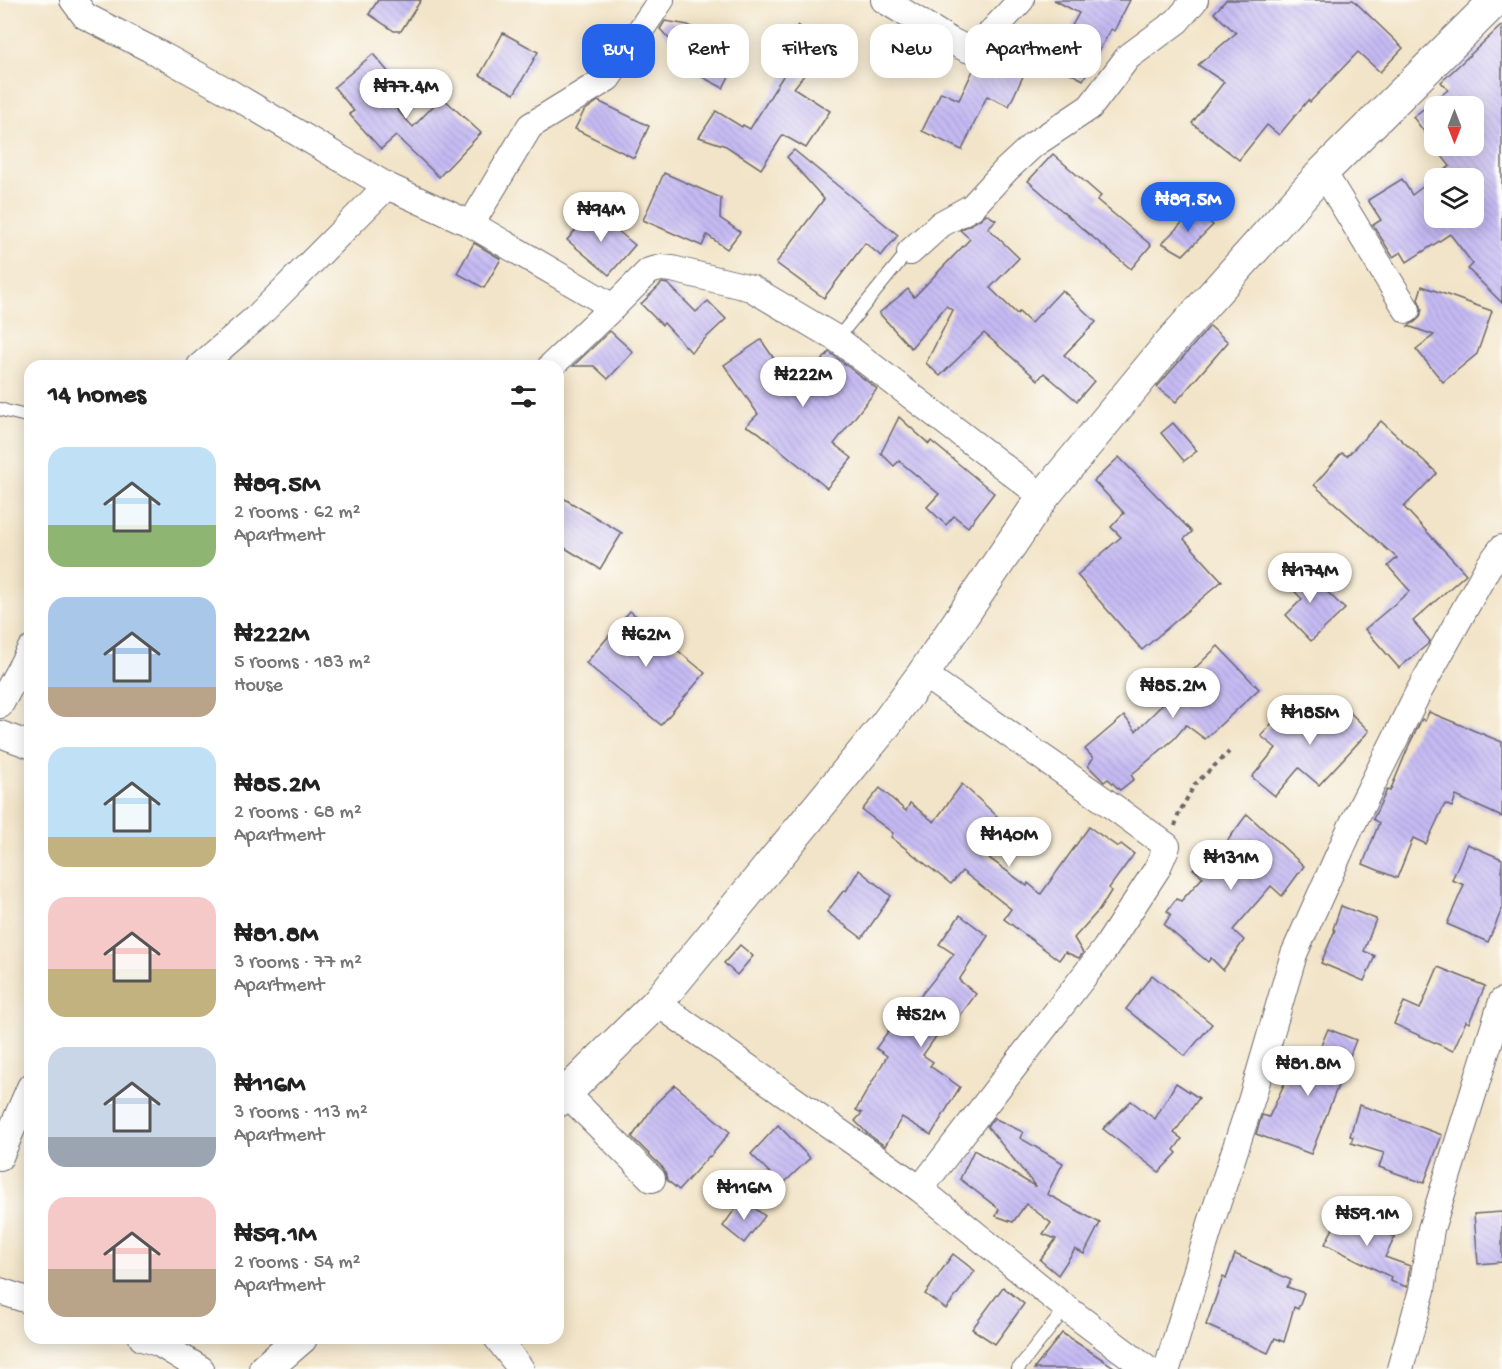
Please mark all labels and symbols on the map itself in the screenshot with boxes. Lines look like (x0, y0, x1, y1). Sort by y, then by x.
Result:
pin: ₦77.4M (357, 69, 455, 120)
north arrow (1424, 96, 1484, 156)
pin: ₦89.5M (1139, 182, 1237, 233)
pin: ₦94M (565, 192, 637, 243)
pin: ₦222M (761, 357, 845, 408)
pin: ₦174M (1268, 553, 1352, 604)
pin: ₦62M (610, 617, 682, 668)
pin: ₦85.2M (1124, 668, 1222, 719)
pin: ₦185M (1268, 695, 1352, 746)
pin: ₦140M (967, 817, 1051, 868)
pin: ₦131M (1189, 840, 1273, 891)
pin: ₦52M (885, 997, 957, 1048)
pin: ₦81.8M (1259, 1046, 1357, 1097)
pin: ₦116M (702, 1170, 786, 1221)
pin: ₦59.1M (1318, 1196, 1416, 1247)

